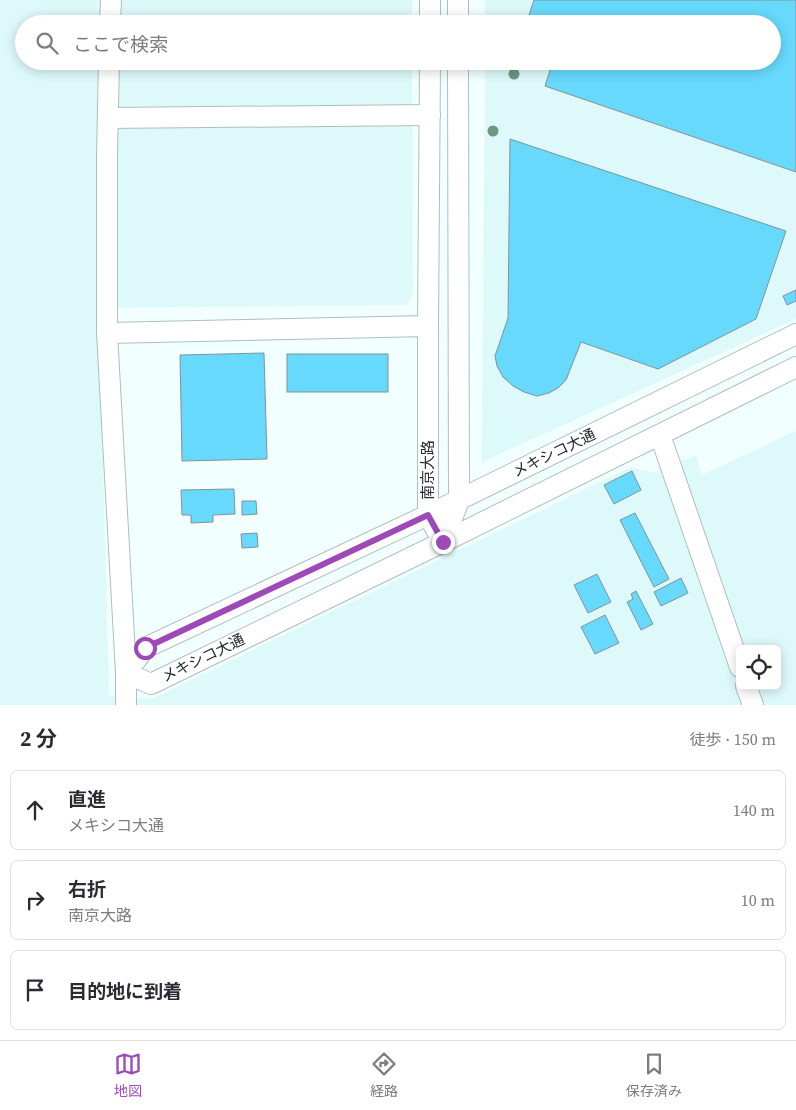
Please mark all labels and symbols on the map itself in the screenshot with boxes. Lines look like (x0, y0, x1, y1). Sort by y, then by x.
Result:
street label: メキシコ大通 (509, 423, 599, 482)
street label: 南京大路 (417, 440, 438, 500)
route end (432, 531, 455, 554)
street label: メキシコ大通 (158, 628, 248, 687)
route start (134, 637, 157, 660)

